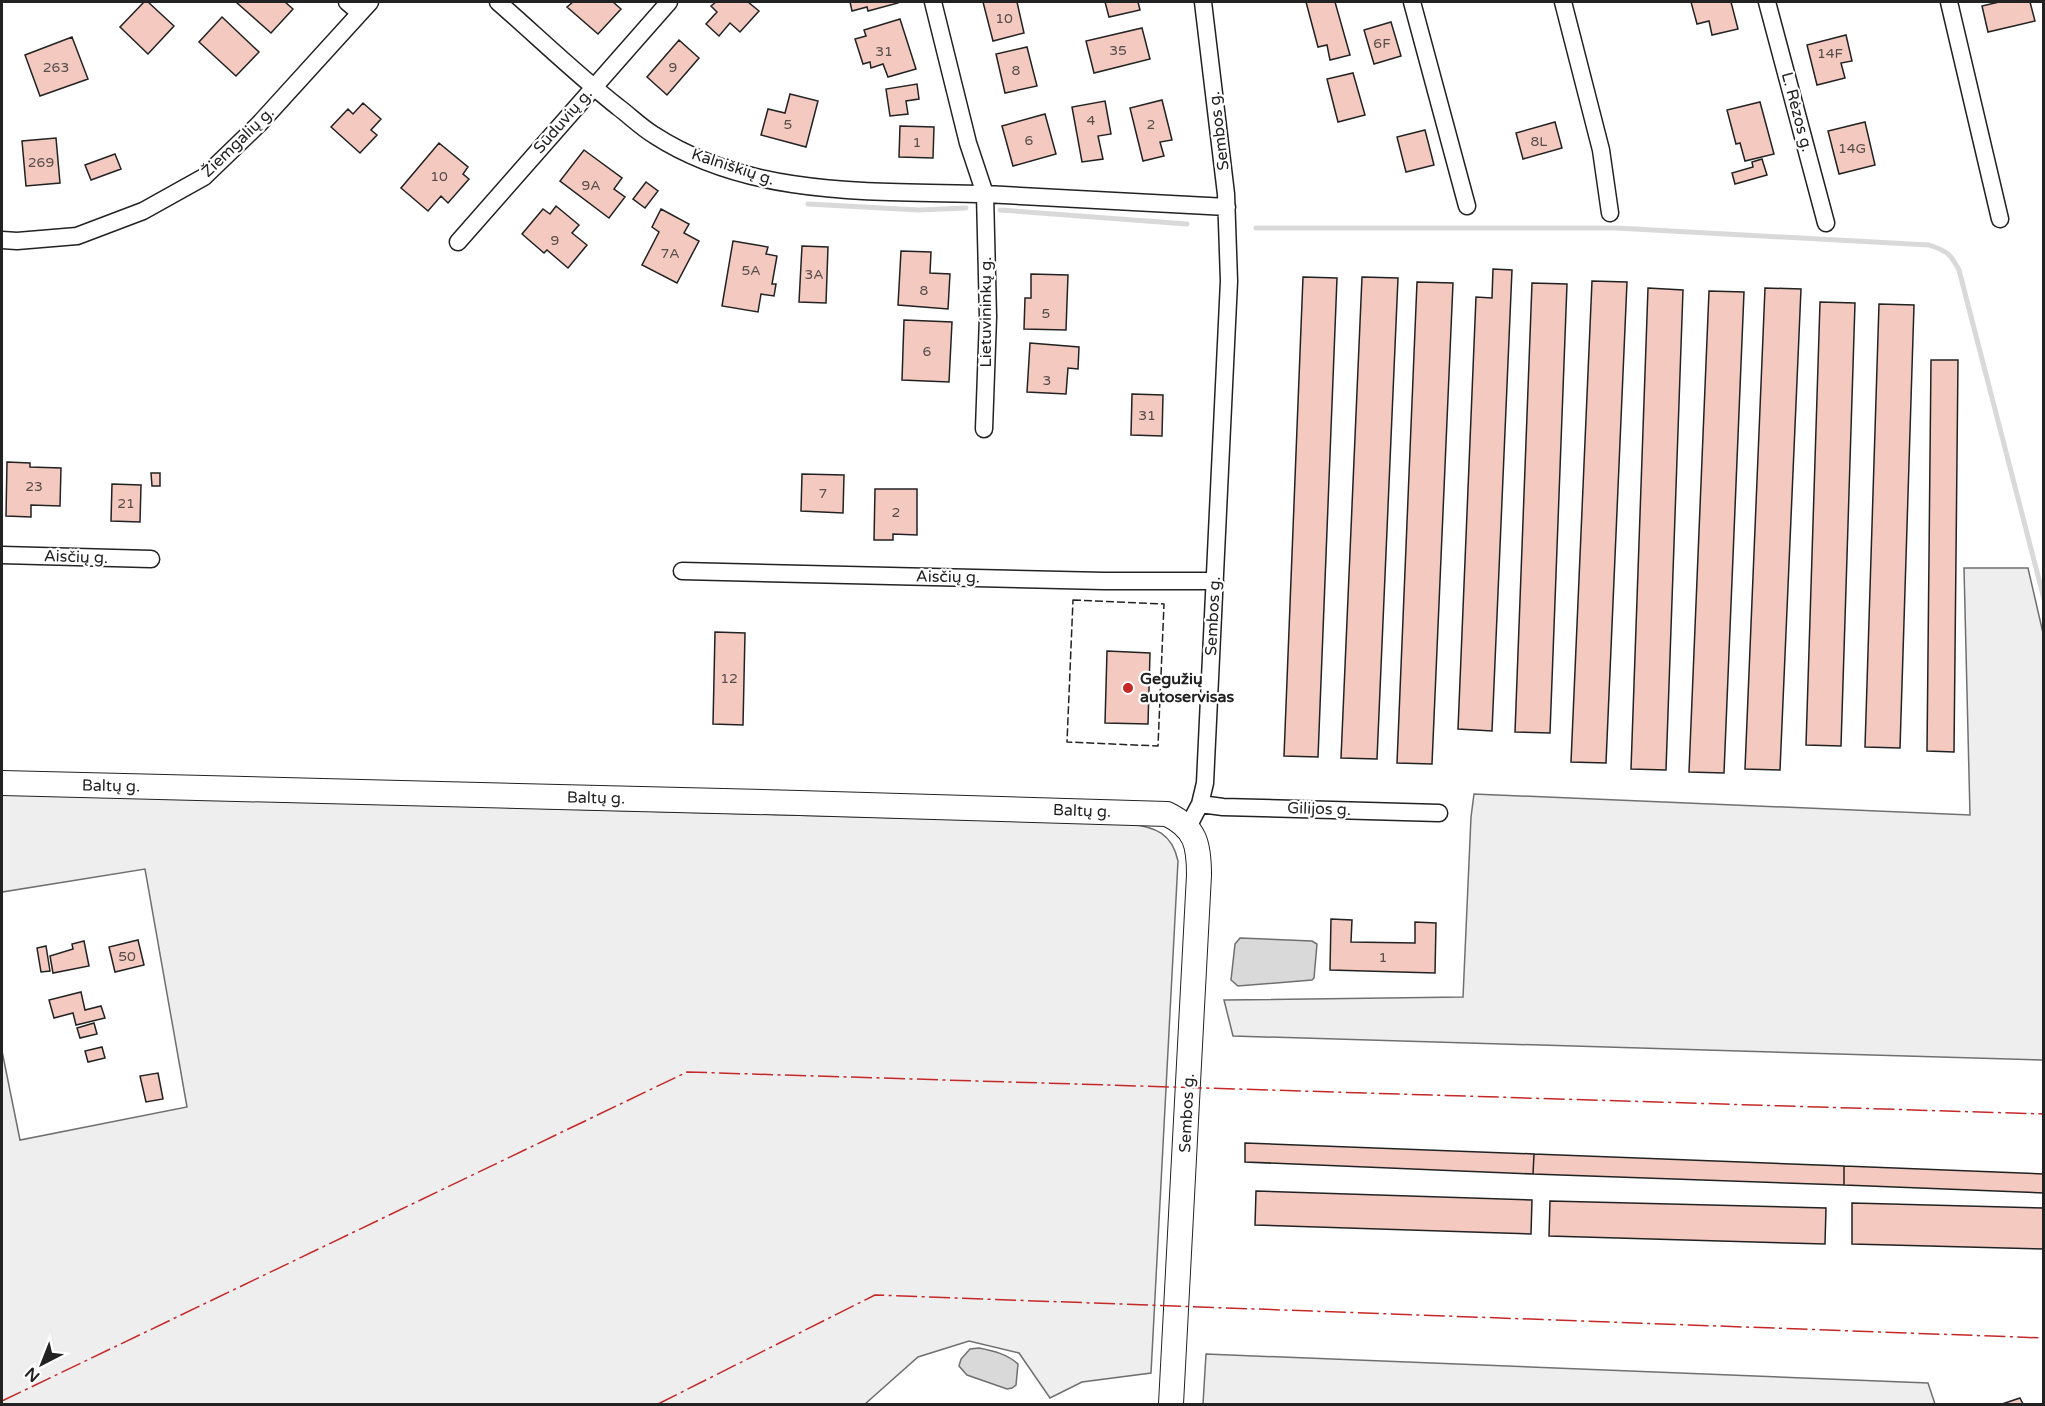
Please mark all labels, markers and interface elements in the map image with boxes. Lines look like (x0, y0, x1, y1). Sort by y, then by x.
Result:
house number: 10 (995, 10, 1013, 27)
house number: 6F (1373, 35, 1391, 52)
house number: 35 (1109, 42, 1127, 59)
house number: 31 (875, 43, 893, 60)
house number: 14F (1817, 45, 1844, 62)
house number: 263 (43, 59, 69, 76)
house number: 9 (669, 59, 677, 76)
house number: 8 (1012, 62, 1021, 79)
street label: L. Rėzos g. (1777, 70, 1817, 154)
street label: Sūduvių g. (529, 84, 597, 158)
street label: Sembos g. (1204, 90, 1234, 172)
street label: Žiemgalių g. (198, 102, 278, 182)
house number: 4 (1087, 112, 1096, 129)
house number: 5 (784, 116, 792, 133)
house number: 2 (1147, 116, 1155, 133)
house number: 6 (1025, 132, 1034, 149)
house number: 8L (1531, 133, 1547, 150)
house number: 1 (913, 134, 921, 151)
house number: 14G (1838, 140, 1866, 157)
street label: Kalniškių g. (689, 144, 777, 190)
house number: 269 (28, 154, 54, 171)
house number: 10 (430, 168, 448, 185)
house number: 9A (581, 177, 601, 194)
house number: 9 (551, 232, 559, 249)
house number: 7A (660, 245, 680, 262)
street label: Lietuvininkų g. (976, 257, 996, 367)
house number: 5A (741, 262, 761, 279)
house number: 3A (804, 266, 824, 283)
house number: 8 (920, 282, 929, 299)
house number: 5 (1042, 305, 1050, 322)
house number: 6 (923, 343, 932, 360)
house number: 3 (1043, 372, 1051, 389)
house number: 31 (1138, 407, 1156, 424)
house number: 23 (25, 478, 43, 495)
house number: 7 (819, 485, 827, 502)
house number: 21 (117, 495, 135, 512)
house number: 2 (892, 504, 900, 521)
street label: Aisčių g. (44, 546, 108, 568)
street label: Aisčių g. (916, 566, 980, 588)
street label: Sembos g. (1201, 576, 1225, 656)
place label: Gegužių autoservisas (1140, 669, 1234, 707)
house number: 12 (720, 670, 738, 687)
marker: Gegužių autoservisas (1121, 681, 1135, 695)
street label: Baltų g. (82, 775, 140, 797)
street label: Baltų g. (567, 787, 625, 809)
street label: Gilijos g. (1287, 798, 1351, 820)
street label: Baltų g. (1052, 800, 1112, 822)
house number: 50 (118, 948, 136, 965)
house number: 1 (1379, 949, 1387, 966)
street label: Sembos g. (1175, 1073, 1199, 1153)
north arrow (12, 1334, 72, 1394)
text: N (21, 1363, 44, 1386)

